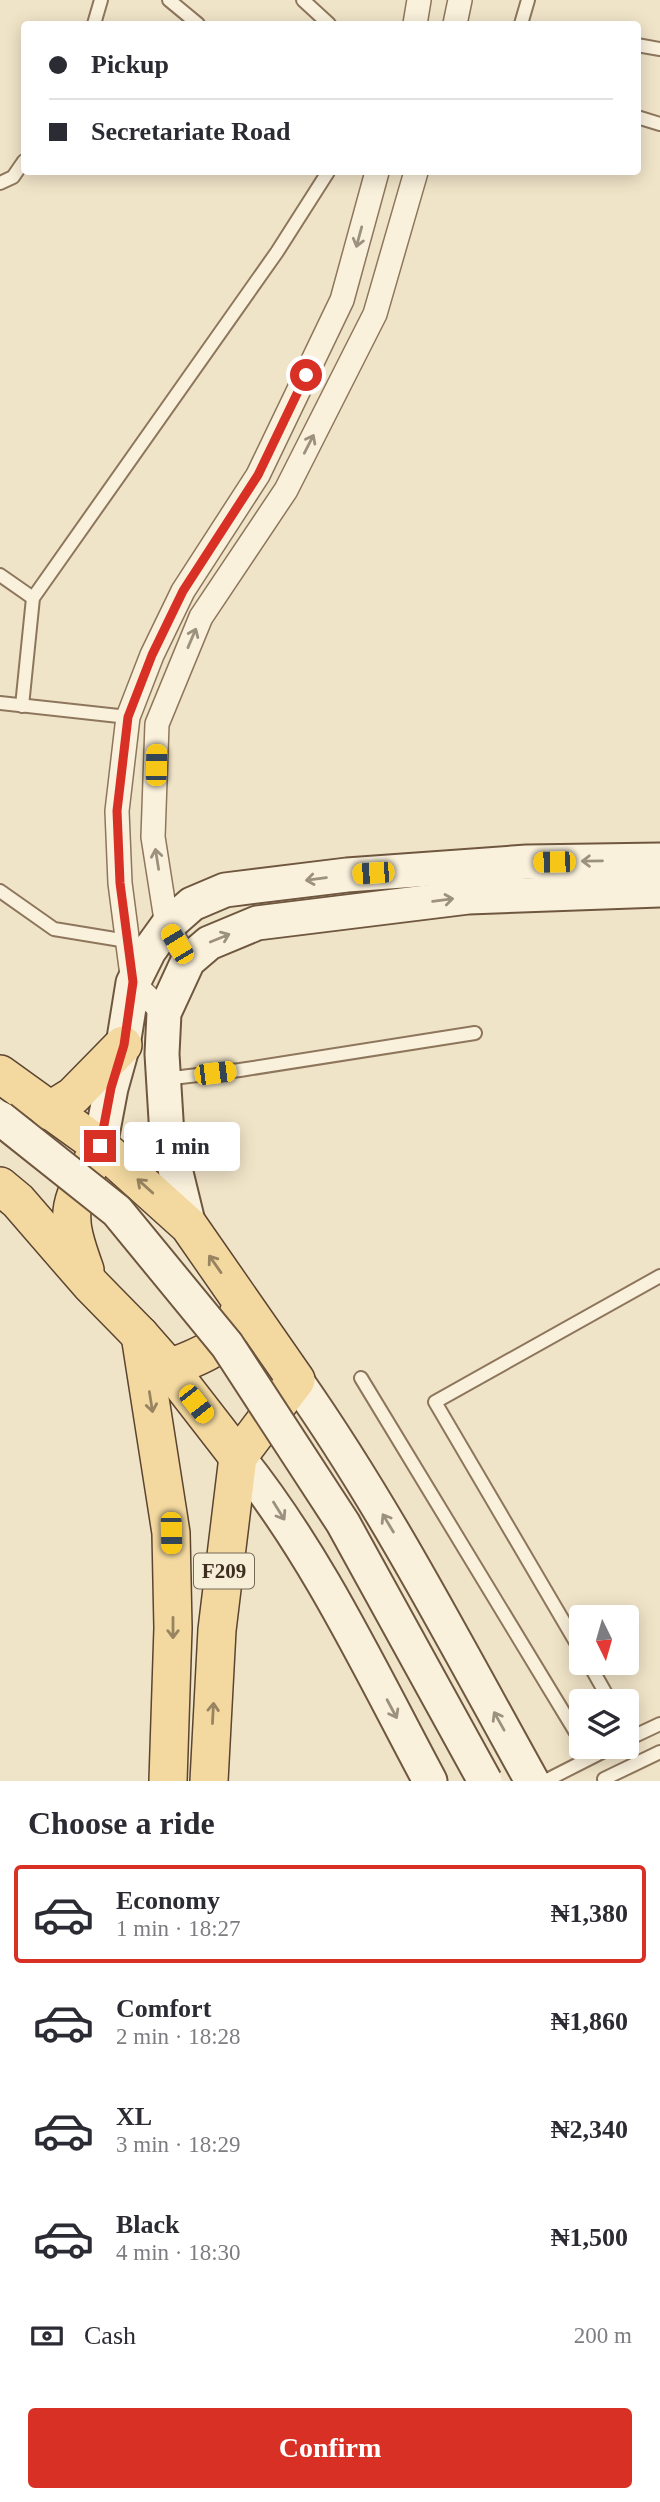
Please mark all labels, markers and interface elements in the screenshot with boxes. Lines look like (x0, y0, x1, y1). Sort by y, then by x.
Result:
text: Pickup (91, 50, 169, 79)
text: Secretariate Road (91, 117, 291, 146)
one-way arrow (351, 226, 364, 248)
route start (290, 359, 322, 391)
one-way arrow (303, 434, 317, 455)
one-way arrow (187, 628, 200, 650)
car (146, 744, 167, 786)
one-way arrow (150, 848, 163, 871)
car (533, 851, 576, 873)
one-way arrow (581, 854, 604, 868)
car (352, 861, 395, 885)
one-way arrow (305, 872, 328, 885)
one-way arrow (431, 893, 454, 906)
car (158, 921, 197, 967)
one-way arrow (209, 931, 230, 944)
car (193, 1060, 238, 1086)
callout: 1 min (124, 1122, 240, 1170)
route end (84, 1130, 116, 1162)
text: 1 min (154, 1134, 210, 1159)
one-way arrow (136, 1178, 154, 1194)
one-way arrow (208, 1255, 222, 1274)
car (175, 1381, 218, 1427)
one-way arrow (145, 1390, 158, 1413)
one-way arrow (272, 1501, 286, 1521)
car (161, 1512, 182, 1554)
one-way arrow (380, 1513, 394, 1533)
road number: F209 (194, 1554, 254, 1588)
north arrow (569, 1605, 639, 1675)
map controls (569, 1605, 639, 1759)
one-way arrow (166, 1616, 180, 1639)
button: layers (569, 1689, 639, 1759)
one-way arrow (385, 1698, 399, 1719)
one-way arrow (206, 1702, 219, 1725)
one-way arrow (492, 1712, 506, 1732)
text: Choose a ride (28, 1805, 215, 1841)
icon: car (32, 1883, 95, 1946)
text: Economy (116, 1886, 220, 1915)
text: ₦1,380 (551, 1899, 628, 1928)
text: 1 min · 18:27 (116, 1916, 241, 1941)
icon: car (32, 1991, 95, 2054)
text: Comfort (116, 1994, 211, 2023)
text: ₦1,860 (551, 2007, 628, 2036)
text: 2 min · 18:28 (116, 2024, 241, 2049)
icon: car (32, 2099, 95, 2162)
text: XL (116, 2102, 152, 2131)
text: ₦2,340 (551, 2115, 628, 2144)
text: 3 min · 18:29 (116, 2132, 241, 2157)
icon: car (32, 2207, 95, 2270)
text: Black (116, 2210, 180, 2239)
text: ₦1,500 (551, 2223, 628, 2252)
text: 4 min · 18:30 (116, 2240, 241, 2265)
icon: cash (28, 2317, 66, 2355)
text: Cash (84, 2321, 136, 2350)
text: 200 m (574, 2323, 632, 2348)
button: Confirm (28, 2408, 632, 2488)

